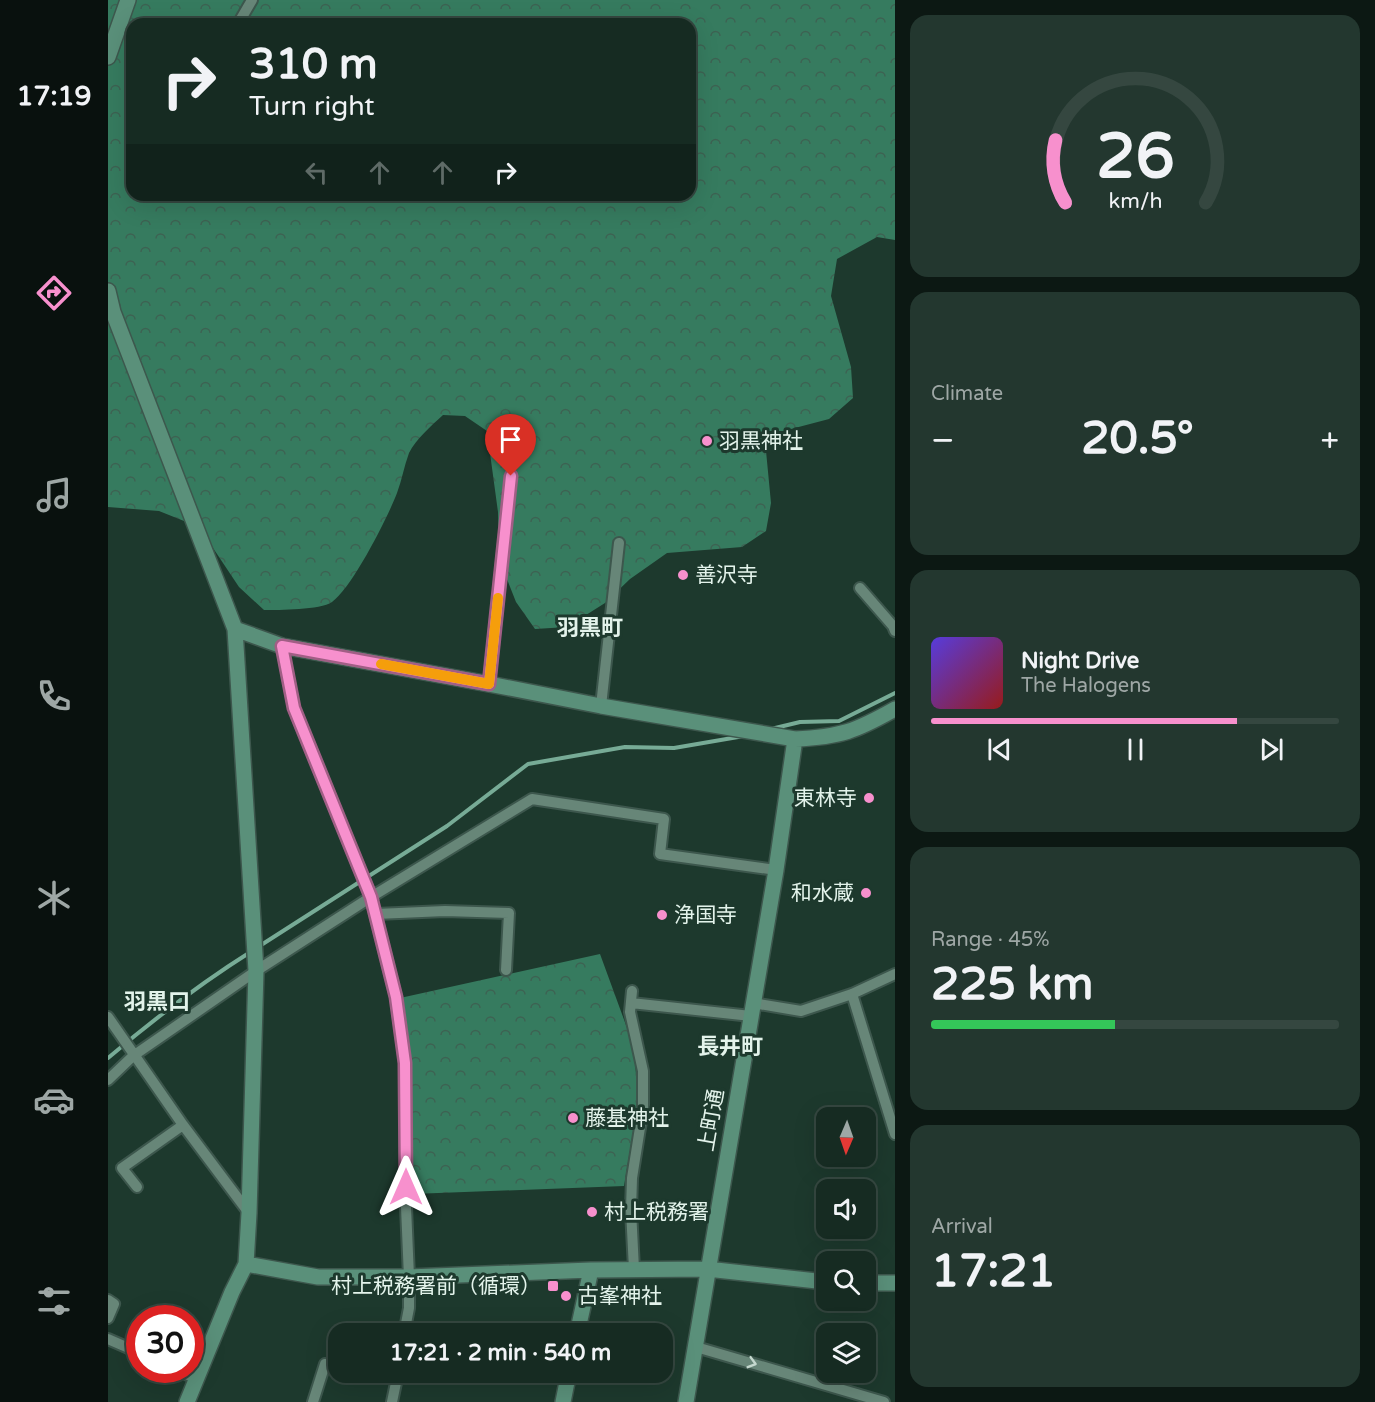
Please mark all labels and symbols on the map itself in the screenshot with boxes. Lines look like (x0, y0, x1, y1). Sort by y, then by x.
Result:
pin (485, 414, 536, 476)
place label: 羽黒神社 (719, 429, 803, 454)
marker: 羽黒神社 (700, 434, 714, 448)
place label: 善沢寺 (695, 563, 758, 588)
marker: 善沢寺 (676, 568, 690, 582)
district label: 羽黒町 (557, 615, 623, 641)
place label: 東林寺 (794, 786, 857, 811)
marker: 東林寺 (862, 791, 876, 805)
place label: 和水蔵 (791, 881, 854, 906)
marker: 和水蔵 (859, 886, 873, 900)
place label: 浄国寺 (674, 903, 737, 928)
marker: 浄国寺 (655, 908, 669, 922)
district label: 羽黒口 (124, 989, 190, 1015)
district label: 長井町 (697, 1034, 763, 1060)
street label: 上町通 (694, 1087, 729, 1153)
place label: 藤基神社 (585, 1106, 669, 1131)
north arrow (816, 1107, 876, 1167)
marker: 藤基神社 (566, 1111, 580, 1125)
position arrow (374, 1155, 438, 1219)
place label: 村上税務署 (604, 1200, 709, 1225)
marker: 村上税務署 (585, 1205, 599, 1219)
place label: 村上税務署前（循環） (331, 1274, 541, 1299)
marker: 村上税務署前（循環） (546, 1279, 560, 1293)
place label: 古峯神社 (578, 1284, 662, 1309)
marker: 古峯神社 (559, 1289, 573, 1303)
speed limit sign: 30 (126, 1305, 204, 1383)
one-way arrow (746, 1356, 757, 1368)

